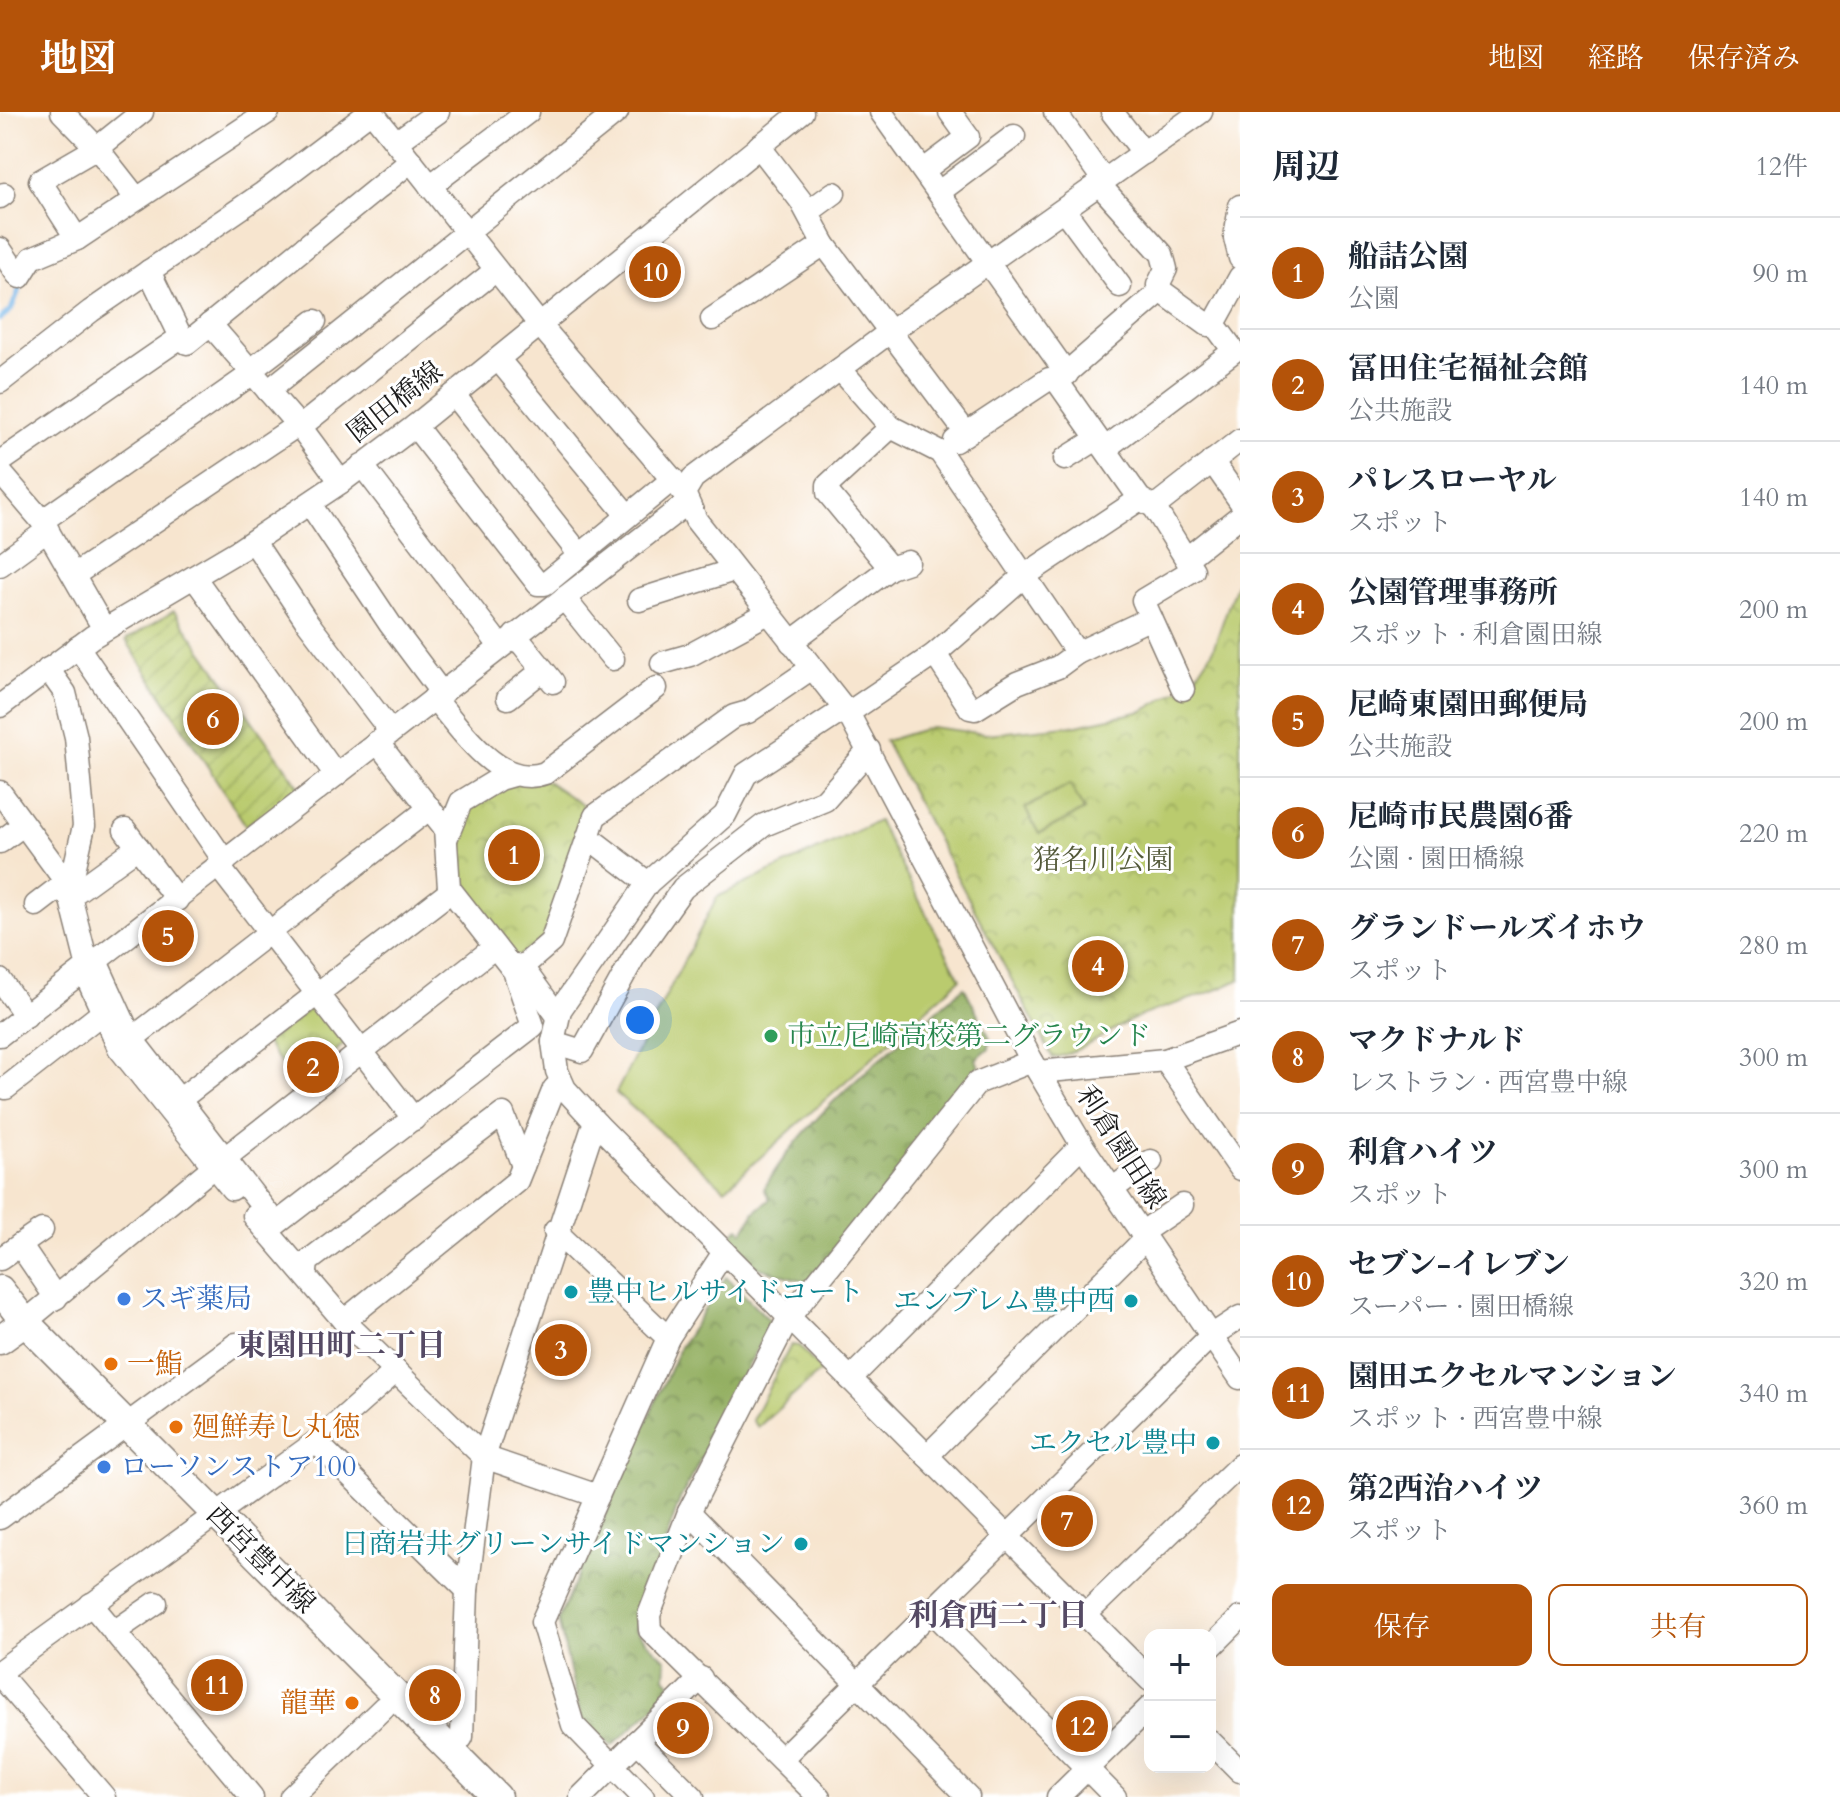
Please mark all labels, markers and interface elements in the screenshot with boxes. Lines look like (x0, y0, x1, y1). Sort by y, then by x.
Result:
text: 地図 (40, 33, 116, 85)
text: 地図 (1488, 39, 1544, 77)
text: 経路 (1588, 39, 1644, 77)
text: 保存済み (1688, 39, 1800, 77)
text: 周辺 (1272, 144, 1340, 190)
text: 12件 (1755, 149, 1808, 184)
text: 船詰公園 (1348, 236, 1468, 277)
pin: 10 (629, 242, 681, 302)
text: 1 (1291, 256, 1305, 291)
text: 90 m (1752, 256, 1808, 291)
text: 公園 (1348, 281, 1400, 316)
text: 冨田住宅福祉会館 (1348, 348, 1588, 389)
street label: 園田橋線 (339, 353, 451, 451)
text: 2 (1291, 368, 1305, 403)
text: 140 m (1739, 368, 1808, 403)
text: 公共施設 (1348, 393, 1452, 428)
text: パレスローヤル (1348, 460, 1557, 501)
text: 3 (1291, 480, 1305, 515)
text: 140 m (1739, 480, 1808, 515)
text: スポット (1348, 505, 1452, 540)
text: 公園管理事務所 (1348, 572, 1558, 613)
text: 4 (1291, 592, 1305, 627)
text: 200 m (1739, 592, 1808, 627)
text: スポット · 利倉園田線 (1348, 617, 1603, 652)
text: 尼崎東園田郵便局 (1348, 684, 1588, 725)
pin: 6 (187, 689, 239, 749)
text: 5 (1291, 704, 1305, 739)
text: 200 m (1739, 704, 1808, 739)
text: 公共施設 (1348, 729, 1452, 764)
text: 尼崎市民農園6番 (1348, 796, 1573, 837)
text: 6 (1291, 816, 1305, 851)
text: 220 m (1739, 816, 1808, 851)
pin: 1 (488, 825, 540, 885)
park label: 猪名川公園 (1033, 841, 1173, 879)
text: 公園 · 園田橋線 (1348, 841, 1525, 876)
pin: 5 (142, 906, 194, 966)
text: グランドールズイホウ (1348, 908, 1646, 949)
text: 7 (1291, 928, 1305, 963)
text: 280 m (1739, 928, 1808, 963)
pin: 4 (1072, 936, 1124, 996)
text: スポット (1348, 953, 1452, 988)
your location (620, 1000, 660, 1040)
place label: 市立尼崎高校第二グラウンド (787, 1017, 1151, 1055)
text: マクドナルド (1348, 1020, 1527, 1061)
marker: 市立尼崎高校第二グラウンド (762, 1027, 780, 1045)
pin: 2 (287, 1037, 339, 1097)
text: 8 (1291, 1040, 1305, 1075)
text: 300 m (1739, 1040, 1808, 1075)
text: レストラン · 西宮豊中線 (1348, 1065, 1628, 1100)
street label: 利倉園田線 (1067, 1078, 1175, 1216)
text: 利倉ハイツ (1348, 1132, 1498, 1173)
text: 9 (1291, 1152, 1305, 1187)
text: 300 m (1739, 1152, 1808, 1187)
text: スポット (1348, 1177, 1452, 1212)
text: セブン-イレブン (1348, 1244, 1570, 1285)
text: 10 (1285, 1264, 1311, 1299)
text: 320 m (1739, 1264, 1808, 1299)
place label: 豊中ヒルサイドコート (587, 1273, 864, 1311)
place label: スギ薬局 (140, 1280, 252, 1318)
place label: エンブレム豊中西 (893, 1282, 1115, 1320)
marker: 豊中ヒルサイドコート (562, 1283, 580, 1301)
text: スーパー · 園田橋線 (1348, 1289, 1574, 1324)
marker: スギ薬局 (115, 1290, 133, 1308)
marker: エンブレム豊中西 (1122, 1292, 1140, 1310)
pin: 3 (535, 1320, 587, 1380)
district label: 東園田町二丁目 (236, 1325, 446, 1366)
place label: 一鮨 (127, 1345, 183, 1383)
marker: 一鮨 (102, 1355, 120, 1373)
text: 園田エクセルマンション (1348, 1356, 1677, 1397)
text: 11 (1285, 1376, 1311, 1411)
text: 340 m (1739, 1376, 1808, 1411)
text: スポット · 西宮豊中線 (1348, 1401, 1603, 1436)
place label: 廻鮮寿し丸徳 (192, 1408, 360, 1446)
marker: 廻鮮寿し丸徳 (167, 1418, 185, 1436)
place label: エクセル豊中 (1029, 1424, 1197, 1462)
marker: エクセル豊中 (1204, 1434, 1222, 1452)
place label: ローソンストア100 (120, 1448, 356, 1486)
marker: ローソンストア100 (95, 1458, 113, 1476)
text: 第2西治ハイツ (1348, 1468, 1543, 1509)
text: 12 (1285, 1488, 1311, 1523)
text: 360 m (1739, 1488, 1808, 1523)
pin: 7 (1041, 1491, 1093, 1551)
street label: 西宮豊中線 (198, 1496, 324, 1622)
text: スポット (1348, 1513, 1452, 1548)
place label: 日商岩井グリーンサイドマンション (341, 1525, 785, 1563)
marker: 日商岩井グリーンサイドマンション (792, 1535, 810, 1553)
button: 保存 (1272, 1584, 1532, 1666)
button: 共有 (1548, 1584, 1808, 1666)
district label: 利倉西二丁目 (908, 1595, 1088, 1636)
map controls (1144, 1629, 1216, 1773)
button: + (1144, 1629, 1216, 1701)
pin: 11 (191, 1655, 243, 1715)
pin: 8 (409, 1665, 461, 1725)
place label: 龍華 (280, 1684, 336, 1722)
marker: 龍華 (343, 1694, 361, 1712)
pin: 12 (1056, 1696, 1108, 1756)
pin: 9 (657, 1698, 709, 1758)
button: − (1144, 1701, 1216, 1773)

